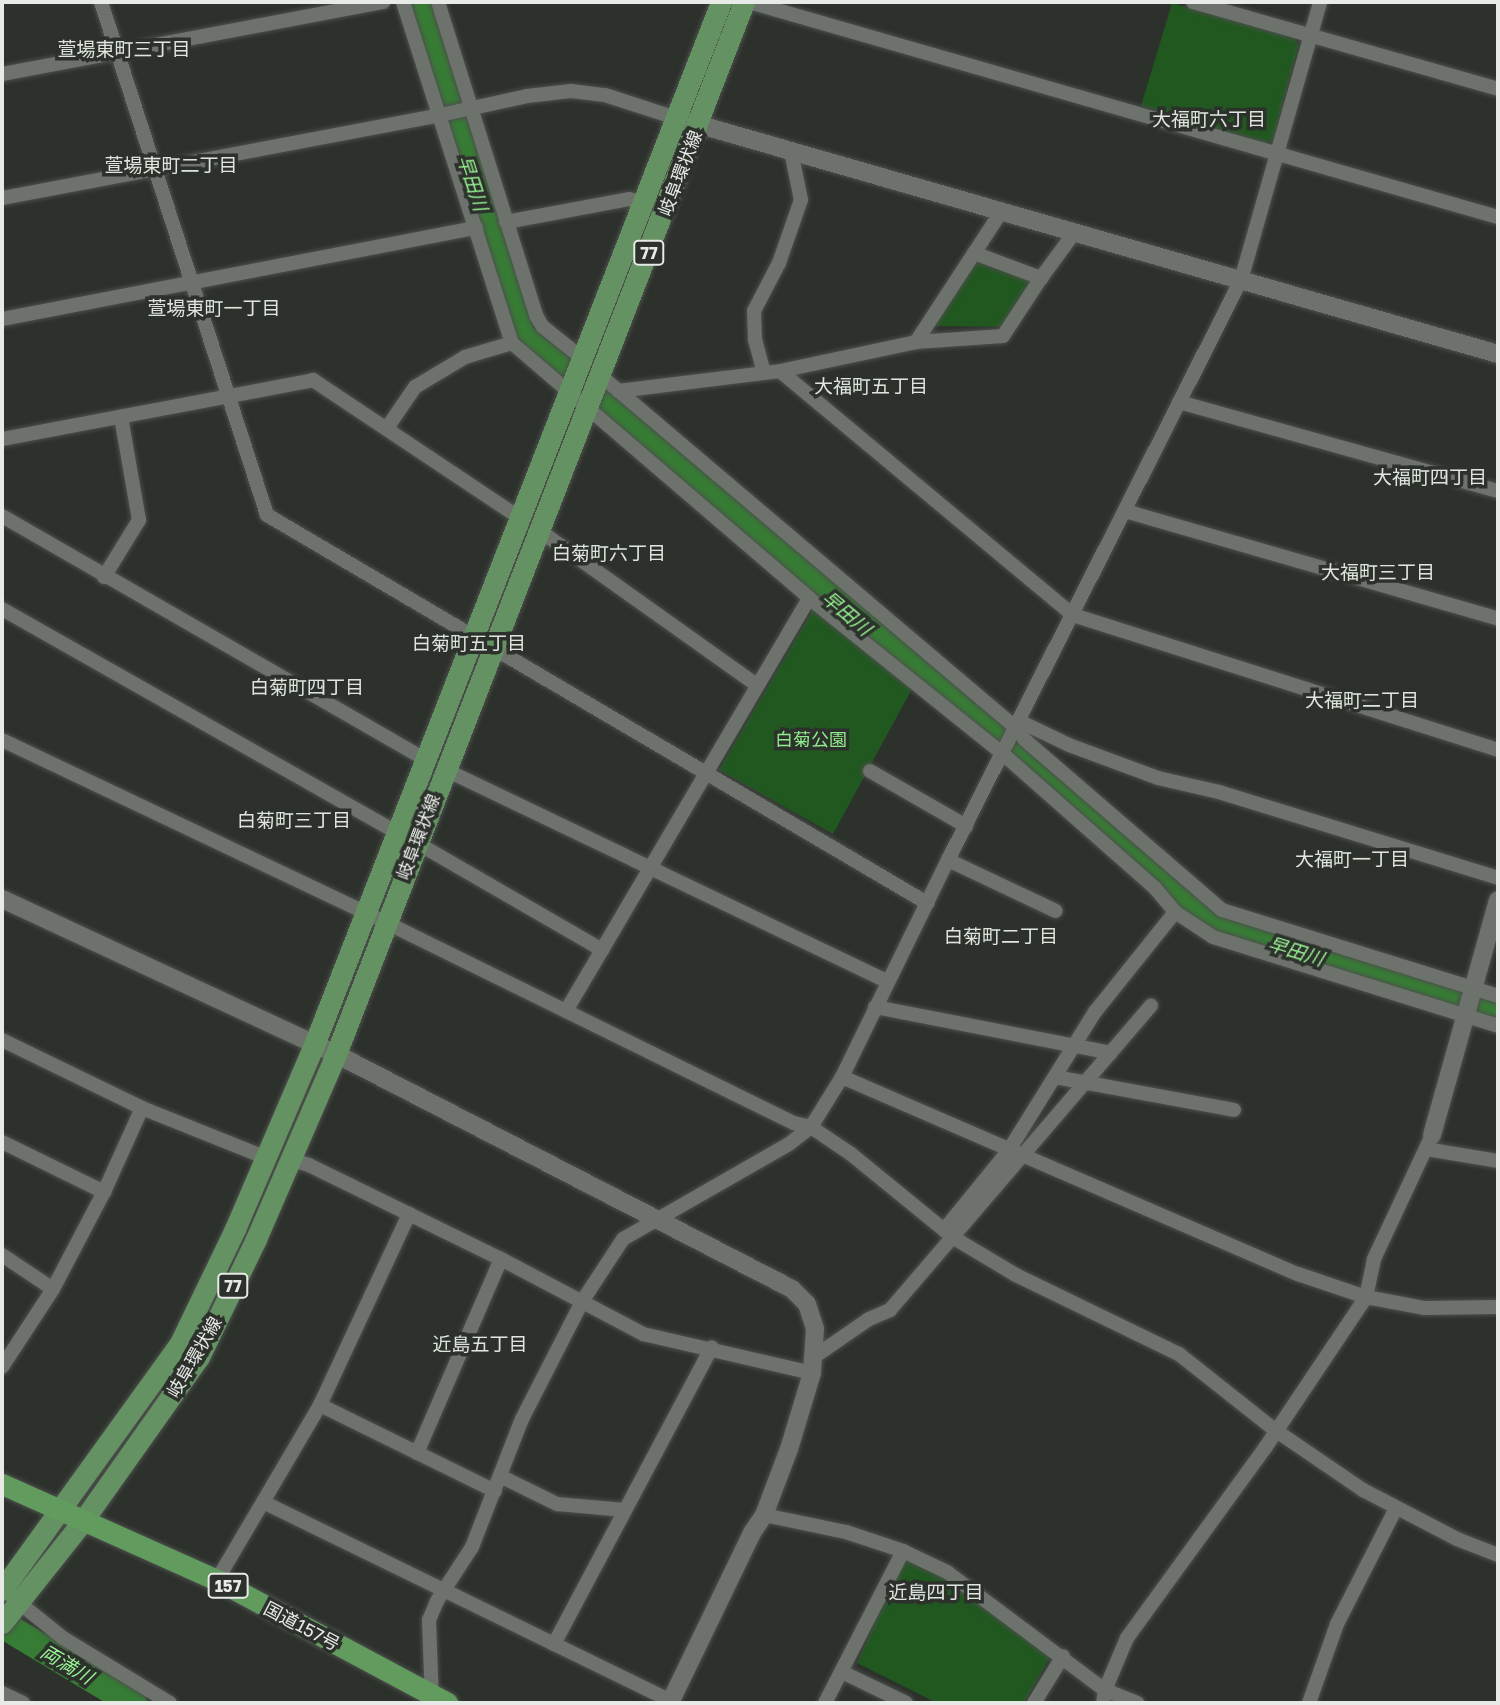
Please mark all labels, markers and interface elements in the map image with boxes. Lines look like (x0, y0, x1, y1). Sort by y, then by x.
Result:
district label: 萱場東町三丁目 (58, 38, 190, 60)
district label: 大福町六丁目 (1152, 108, 1266, 130)
street label: 岐阜環状線 (654, 127, 706, 219)
water label: 早田川 (453, 152, 493, 214)
district label: 萱場東町二丁目 (105, 154, 237, 176)
road number: 77 (633, 241, 665, 266)
district label: 萱場東町一丁目 (148, 297, 280, 319)
district label: 大福町五丁目 (814, 375, 928, 397)
district label: 大福町四丁目 (1373, 466, 1487, 488)
district label: 白菊町六丁目 (552, 542, 666, 564)
district label: 大福町三丁目 (1321, 561, 1435, 583)
water label: 早田川 (818, 586, 876, 640)
district label: 白菊町五丁目 (412, 632, 526, 654)
district label: 白菊町四丁目 (250, 676, 364, 698)
district label: 大福町二丁目 (1305, 689, 1419, 711)
park label: 白菊公園 (775, 728, 847, 750)
street label: 岐阜環状線 (392, 791, 444, 883)
district label: 白菊町三丁目 (237, 809, 351, 831)
district label: 大福町一丁目 (1295, 848, 1409, 870)
district label: 白菊町二丁目 (944, 925, 1058, 947)
water label: 早田川 (1265, 932, 1327, 970)
road number: 77 (217, 1274, 249, 1298)
street label: 岐阜環状線 (162, 1313, 226, 1401)
district label: 近島五丁目 (433, 1333, 527, 1355)
road number: 157 (207, 1574, 249, 1598)
district label: 近島四丁目 (889, 1581, 983, 1603)
street label: 国道157号 (260, 1597, 344, 1655)
water label: 両満川 (37, 1640, 97, 1688)

